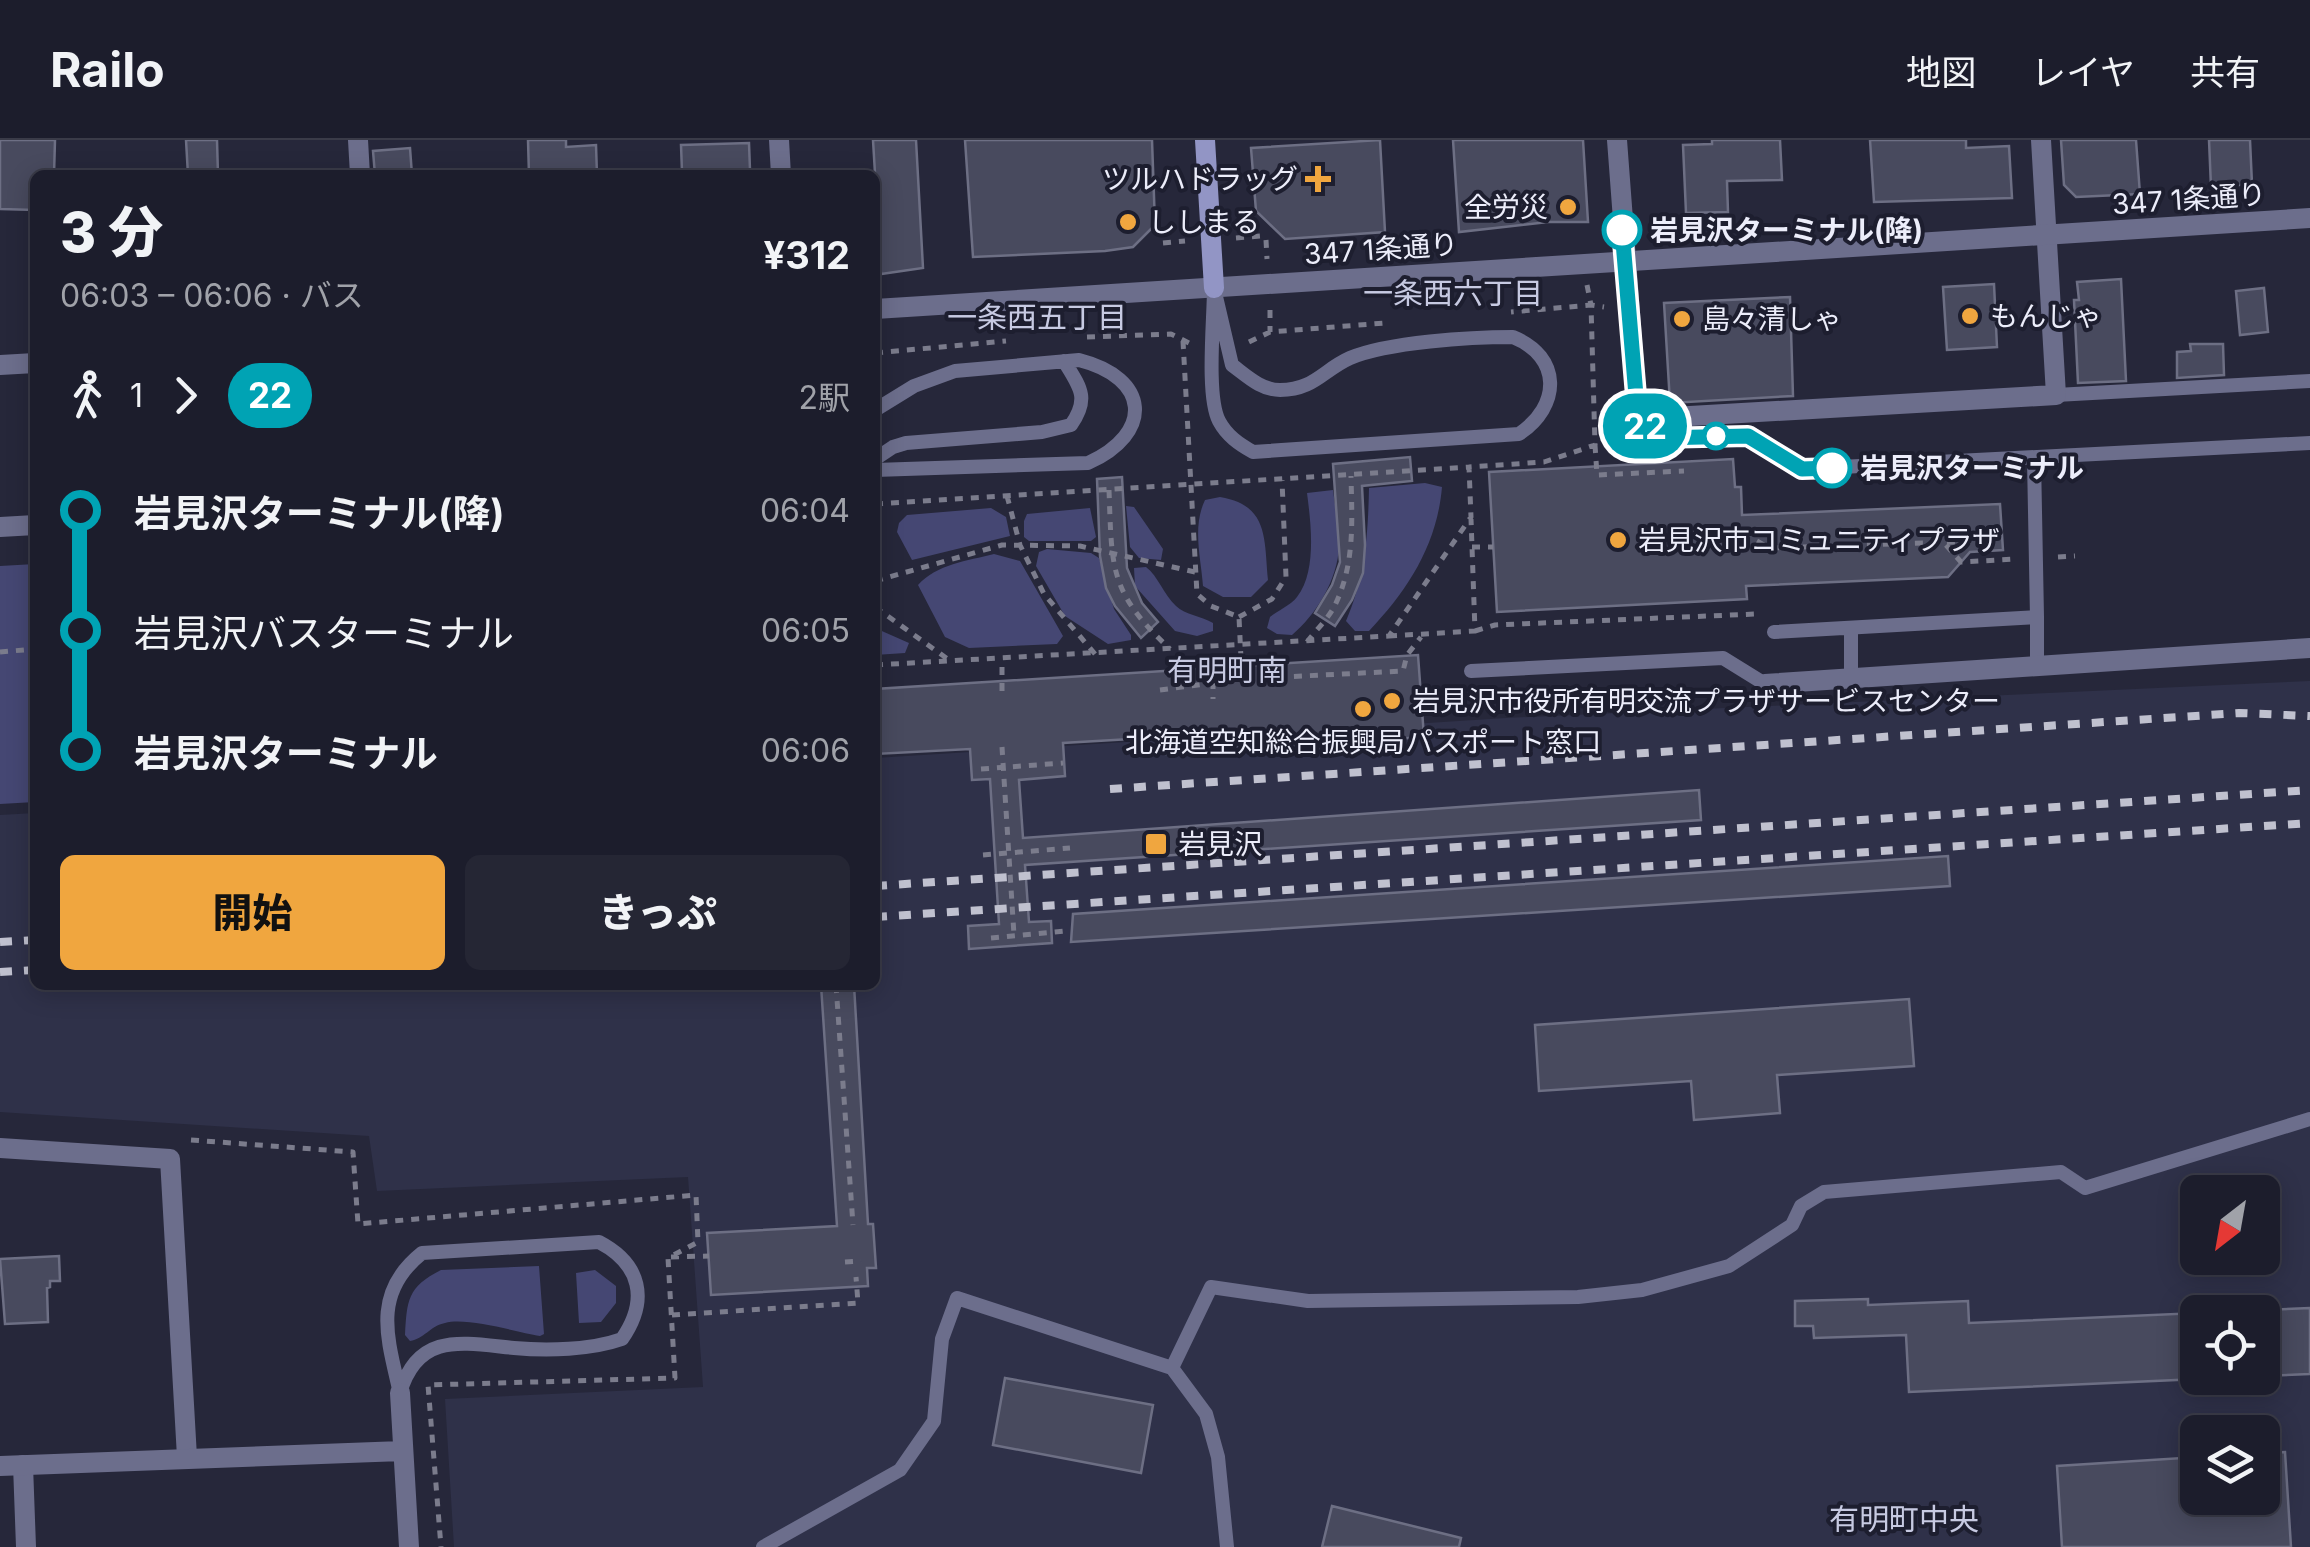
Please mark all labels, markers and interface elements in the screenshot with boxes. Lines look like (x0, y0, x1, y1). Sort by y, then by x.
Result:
text: Railo (50, 40, 165, 99)
text: 地図 (1906, 51, 1976, 93)
text: レイヤ (2031, 51, 2135, 93)
text: 共有 (2190, 51, 2260, 93)
place label: ツルハドラッグ (1102, 162, 1298, 196)
marker: ツルハドラッグ (1307, 168, 1329, 190)
street label: 347 1条通り (2111, 177, 2267, 221)
place label: 全労災 (1464, 190, 1548, 224)
marker: 全労災 (1557, 196, 1579, 218)
text: 3 分 (60, 199, 163, 265)
place label: ししまる (1148, 205, 1260, 239)
marker: ししまる (1117, 211, 1139, 233)
marker: 岩見沢ターミナル(降) (1603, 211, 1641, 249)
place label: 岩見沢ターミナル(降) (1650, 213, 1923, 247)
street label: 347 1条通り (1303, 227, 1459, 271)
text: ¥312 (763, 232, 850, 278)
district label: 一条西六丁目 (1363, 275, 1543, 311)
text: 06:03 – 06:06 · バス (60, 276, 364, 315)
district label: 一条西五丁目 (947, 299, 1127, 335)
place label: もんじゃ (1990, 299, 2102, 333)
place label: 島々清しゃ (1702, 302, 1842, 336)
marker: もんじゃ (1959, 305, 1981, 327)
marker: 島々清しゃ (1671, 308, 1693, 330)
icon: walk (60, 368, 115, 423)
icon: forward (158, 368, 213, 423)
text: 22 (248, 374, 292, 416)
text: 1 (130, 376, 143, 415)
text: 2駅 (798, 378, 850, 417)
line badge: 22 (1600, 394, 1690, 458)
text: 22 (1623, 405, 1667, 447)
unlabelled marker (1703, 423, 1729, 449)
marker: 岩見沢ターミナル (1813, 449, 1851, 487)
place label: 岩見沢ターミナル (1860, 451, 2084, 485)
text: 岩見沢ターミナル(降) (134, 490, 505, 536)
text: 06:04 (760, 491, 850, 530)
place label: 岩見沢市コミュニティプラザ (1638, 523, 2000, 557)
marker: 岩見沢市コミュニティプラザ (1607, 529, 1629, 551)
text: 岩見沢バスターミナル (134, 610, 514, 656)
text: 06:05 (761, 611, 850, 650)
district label: 有明町南 (1167, 652, 1287, 688)
place label: 岩見沢市役所有明交流プラザサービスセンター (1412, 684, 2000, 718)
marker: 岩見沢市役所有明交流プラザサービスセンター (1381, 690, 1403, 712)
marker: 北海道空知総合振興局パスポート窓口 (1352, 698, 1374, 720)
place label: 北海道空知総合振興局パスポート窓口 (1125, 725, 1601, 759)
text: 岩見沢ターミナル (134, 730, 438, 776)
text: 06:06 (761, 731, 850, 770)
place label: 岩見沢 (1178, 827, 1262, 861)
marker: 岩見沢 (1143, 831, 1169, 857)
button: 開始 (60, 855, 445, 970)
button: きっぷ (465, 855, 850, 970)
north arrow (2180, 1175, 2280, 1275)
map controls (2180, 1175, 2280, 1515)
button: locate (2180, 1295, 2280, 1395)
button: layers (2180, 1415, 2280, 1515)
district label: 有明町中央 (1829, 1501, 1979, 1537)

